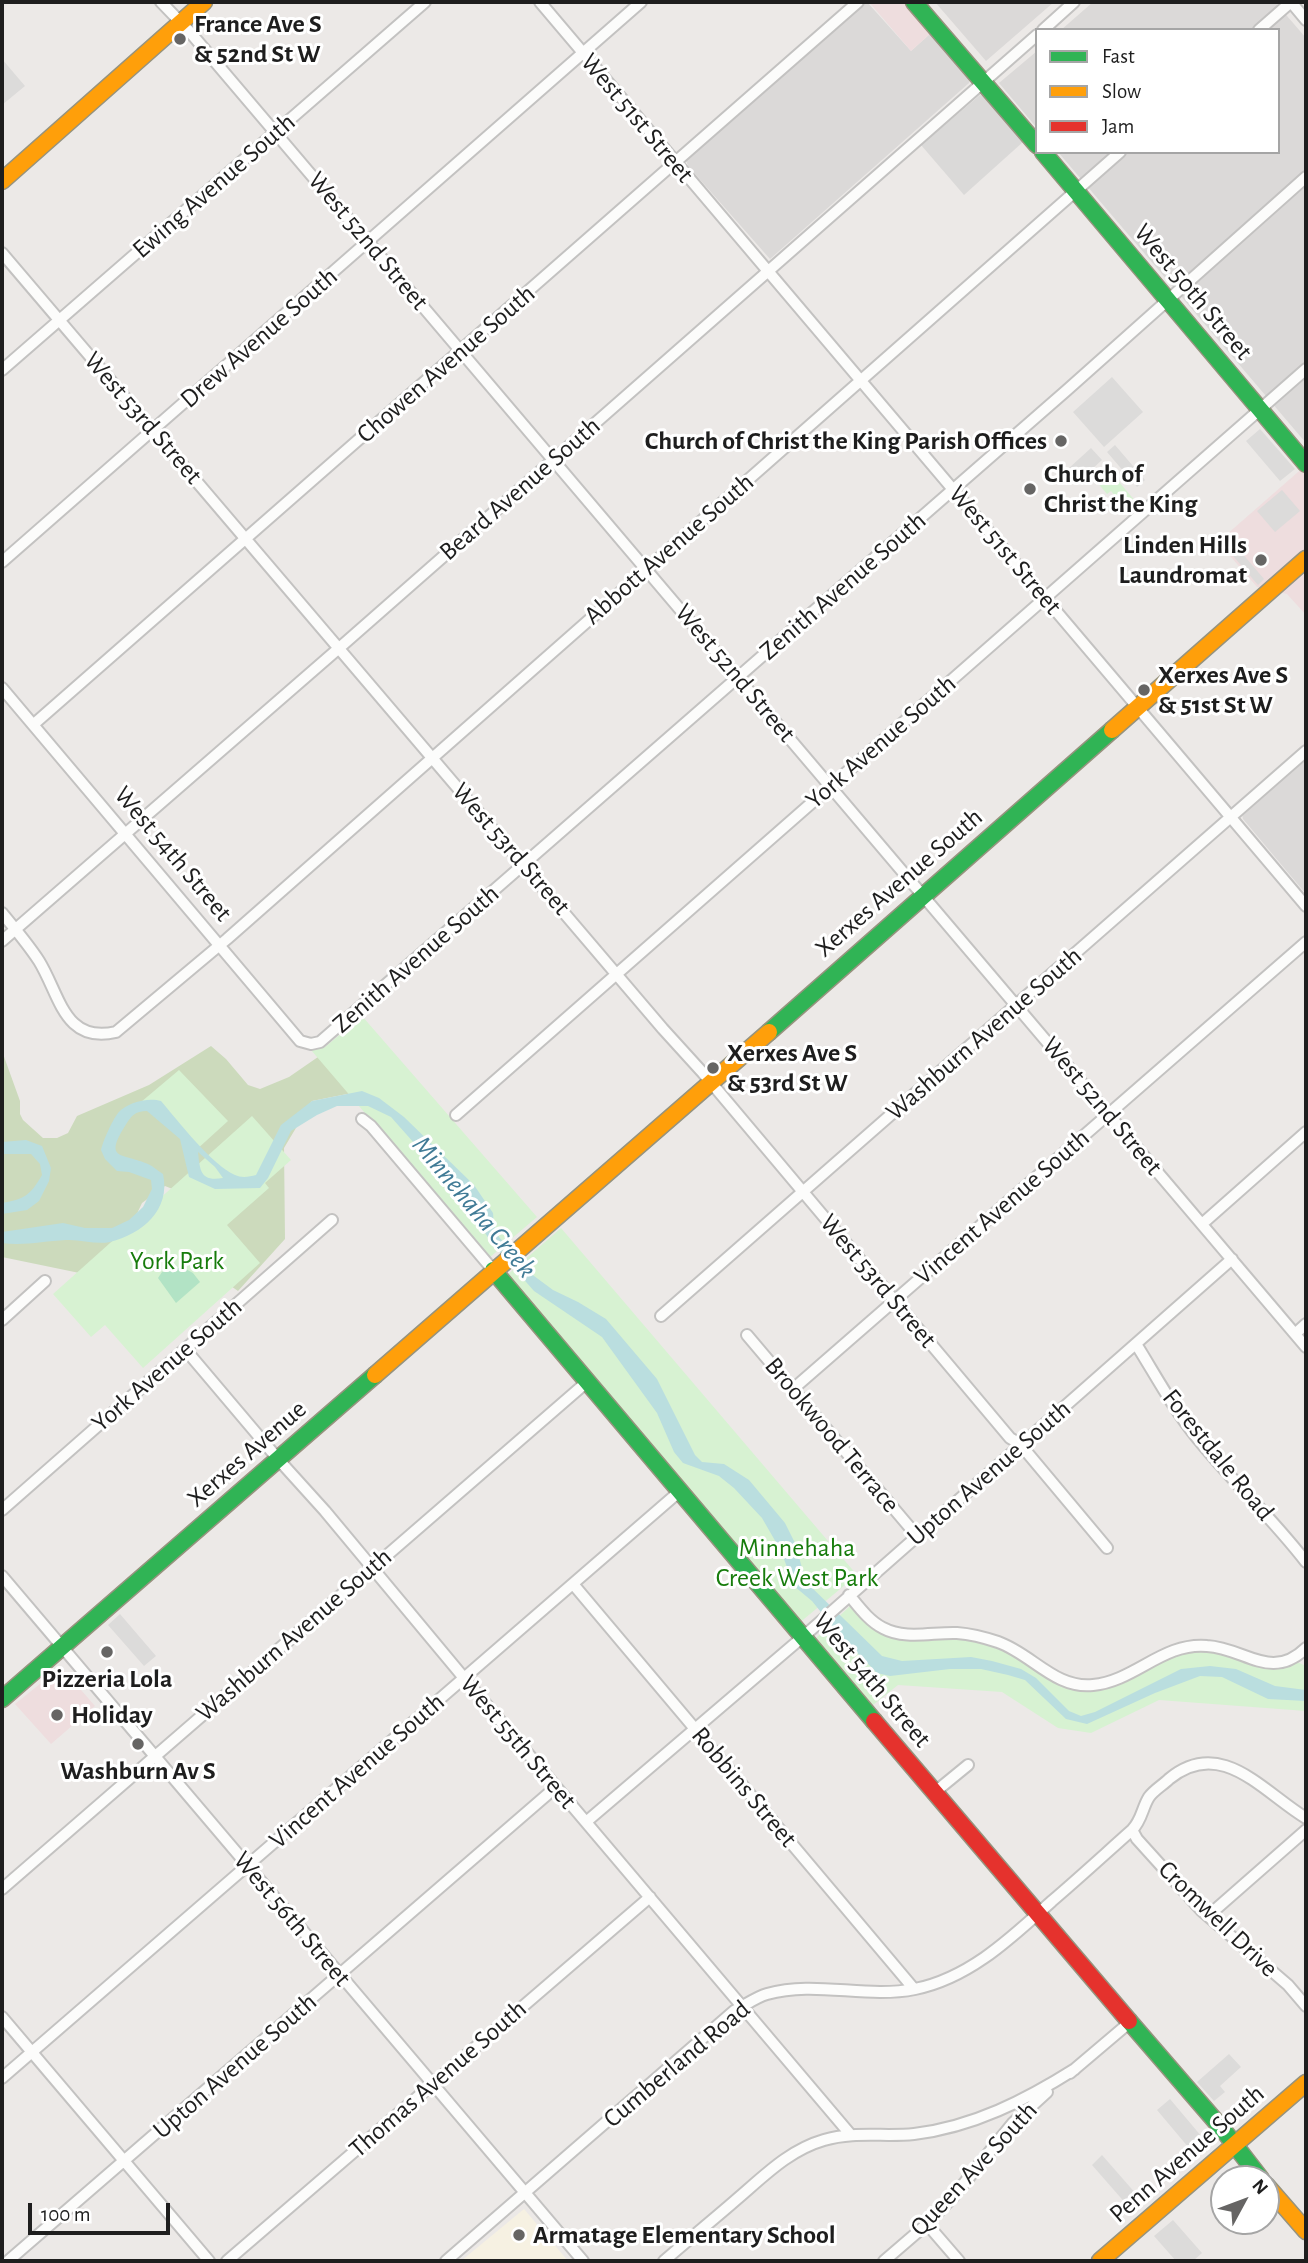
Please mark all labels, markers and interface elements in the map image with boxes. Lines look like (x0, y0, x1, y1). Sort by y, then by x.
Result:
place label: France Ave S & 52nd St W (194, 8, 322, 70)
legend (1035, 28, 1280, 154)
marker: France Ave S & 52nd St W (172, 31, 188, 47)
text: Fast (1102, 46, 1135, 67)
street label: West 51st Street (574, 47, 700, 189)
text: Slow (1102, 81, 1141, 102)
street label: Ewing Avenue South (126, 107, 302, 265)
text: Jam (1102, 116, 1134, 137)
street label: West 52nd Street (301, 165, 435, 317)
street label: West 50th Street (1127, 218, 1259, 366)
street label: Drew Avenue South (174, 261, 344, 415)
street label: Chowen Avenue South (350, 278, 542, 450)
street label: West 53rd Street (77, 345, 209, 491)
street label: Beard Avenue South (433, 411, 607, 567)
place label: Church of Christ the King Parish Offices (645, 425, 1047, 457)
marker: Church of Christ the King Parish Offices (1053, 433, 1069, 449)
place label: Church of Christ the King (1044, 458, 1197, 520)
street label: Abbott Avenue South (578, 467, 760, 631)
street label: West 51st Street (942, 479, 1068, 621)
marker: Church of Christ the King (1022, 481, 1038, 497)
street label: Zenith Avenue South (753, 505, 933, 667)
place label: Linden Hills Laundromat (1118, 529, 1247, 590)
marker: Linden Hills Laundromat (1253, 552, 1269, 568)
street label: West 52nd Street (668, 597, 802, 749)
place label: Xerxes Ave S & 51st St W (1158, 659, 1288, 720)
street label: York Avenue South (800, 668, 962, 816)
marker: Xerxes Ave S & 51st St W (1136, 682, 1152, 698)
street label: West 53rd Street (445, 776, 577, 922)
street label: West 54th Street (107, 780, 239, 928)
street label: Xerxes Avenue South (809, 802, 989, 964)
street label: Zenith Avenue South (326, 878, 506, 1040)
street label: Washburn Avenue South (880, 941, 1088, 1127)
street label: West 52nd Street (1035, 1030, 1169, 1182)
place label: Xerxes Ave S & 53rd St W (727, 1037, 857, 1098)
marker: Xerxes Ave S & 53rd St W (705, 1060, 721, 1076)
street label: Vincent Avenue South (908, 1122, 1096, 1292)
water label: Minnehaha Creek (405, 1129, 543, 1285)
street label: West 53rd Street (813, 1208, 943, 1354)
park label: York Park (130, 1245, 224, 1277)
street label: York Avenue South (86, 1291, 248, 1439)
street label: Brookwood Terrace (758, 1351, 906, 1519)
street label: Forestdale Road (1155, 1383, 1281, 1527)
street label: Upton Avenue South (901, 1393, 1077, 1553)
street label: Xerxes Avenue (181, 1394, 313, 1514)
park label: Minnehaha Creek West Park (716, 1532, 878, 1594)
street label: Washburn Avenue South (190, 1542, 398, 1728)
street label: West 54th Street (806, 1606, 938, 1754)
marker: Pizzeria Lola (99, 1644, 115, 1660)
place label: Pizzeria Lola (42, 1663, 172, 1695)
street label: West 55th Street (453, 1669, 583, 1815)
street label: Vincent Avenue South (263, 1686, 451, 1856)
place label: Holiday (71, 1699, 153, 1731)
marker: Holiday (49, 1707, 65, 1723)
street label: Robbins Street (685, 1720, 803, 1854)
marker: Washburn Av S (130, 1736, 146, 1752)
place label: Washburn Av S (60, 1755, 216, 1787)
street label: West 56th Street (226, 1845, 358, 1993)
street label: Cromwell Drive (1152, 1854, 1284, 1984)
street label: Upton Avenue South (147, 1986, 323, 2146)
street label: Thomas Avenue South (343, 1993, 533, 2165)
street label: Cumberland Road (597, 1994, 757, 2134)
street label: Penn Avenue South (1103, 2078, 1271, 2230)
street label: Queen Ave South (904, 2095, 1044, 2243)
north arrow (1210, 2165, 1280, 2235)
text: N (1248, 2176, 1271, 2198)
scale bar (32, 2190, 173, 2234)
text: 100 m (41, 2204, 91, 2225)
place label: Armatage Elementary School (533, 2219, 836, 2251)
marker: Armatage Elementary School (511, 2227, 527, 2243)

